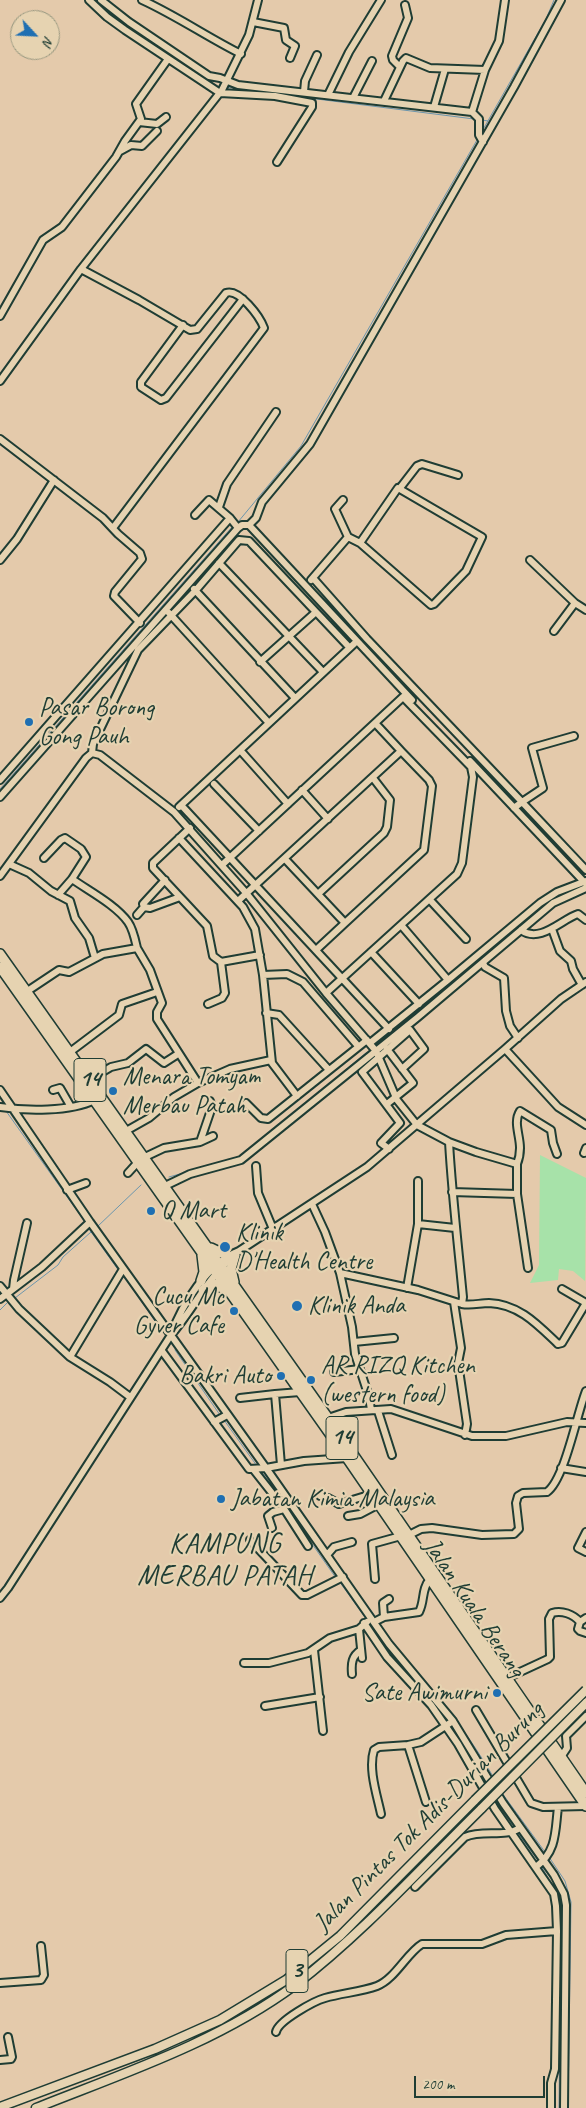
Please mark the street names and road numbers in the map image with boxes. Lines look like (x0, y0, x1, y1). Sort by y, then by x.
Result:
road number: 14 (74, 1058, 106, 1102)
road number: 14 (326, 1416, 358, 1460)
street label: Jalan Kuala Berang (417, 1533, 531, 1683)
street label: Jalan Pintas Tok Adis-Durian Burung (308, 1696, 550, 1938)
road number: 3 (286, 1950, 308, 1992)

